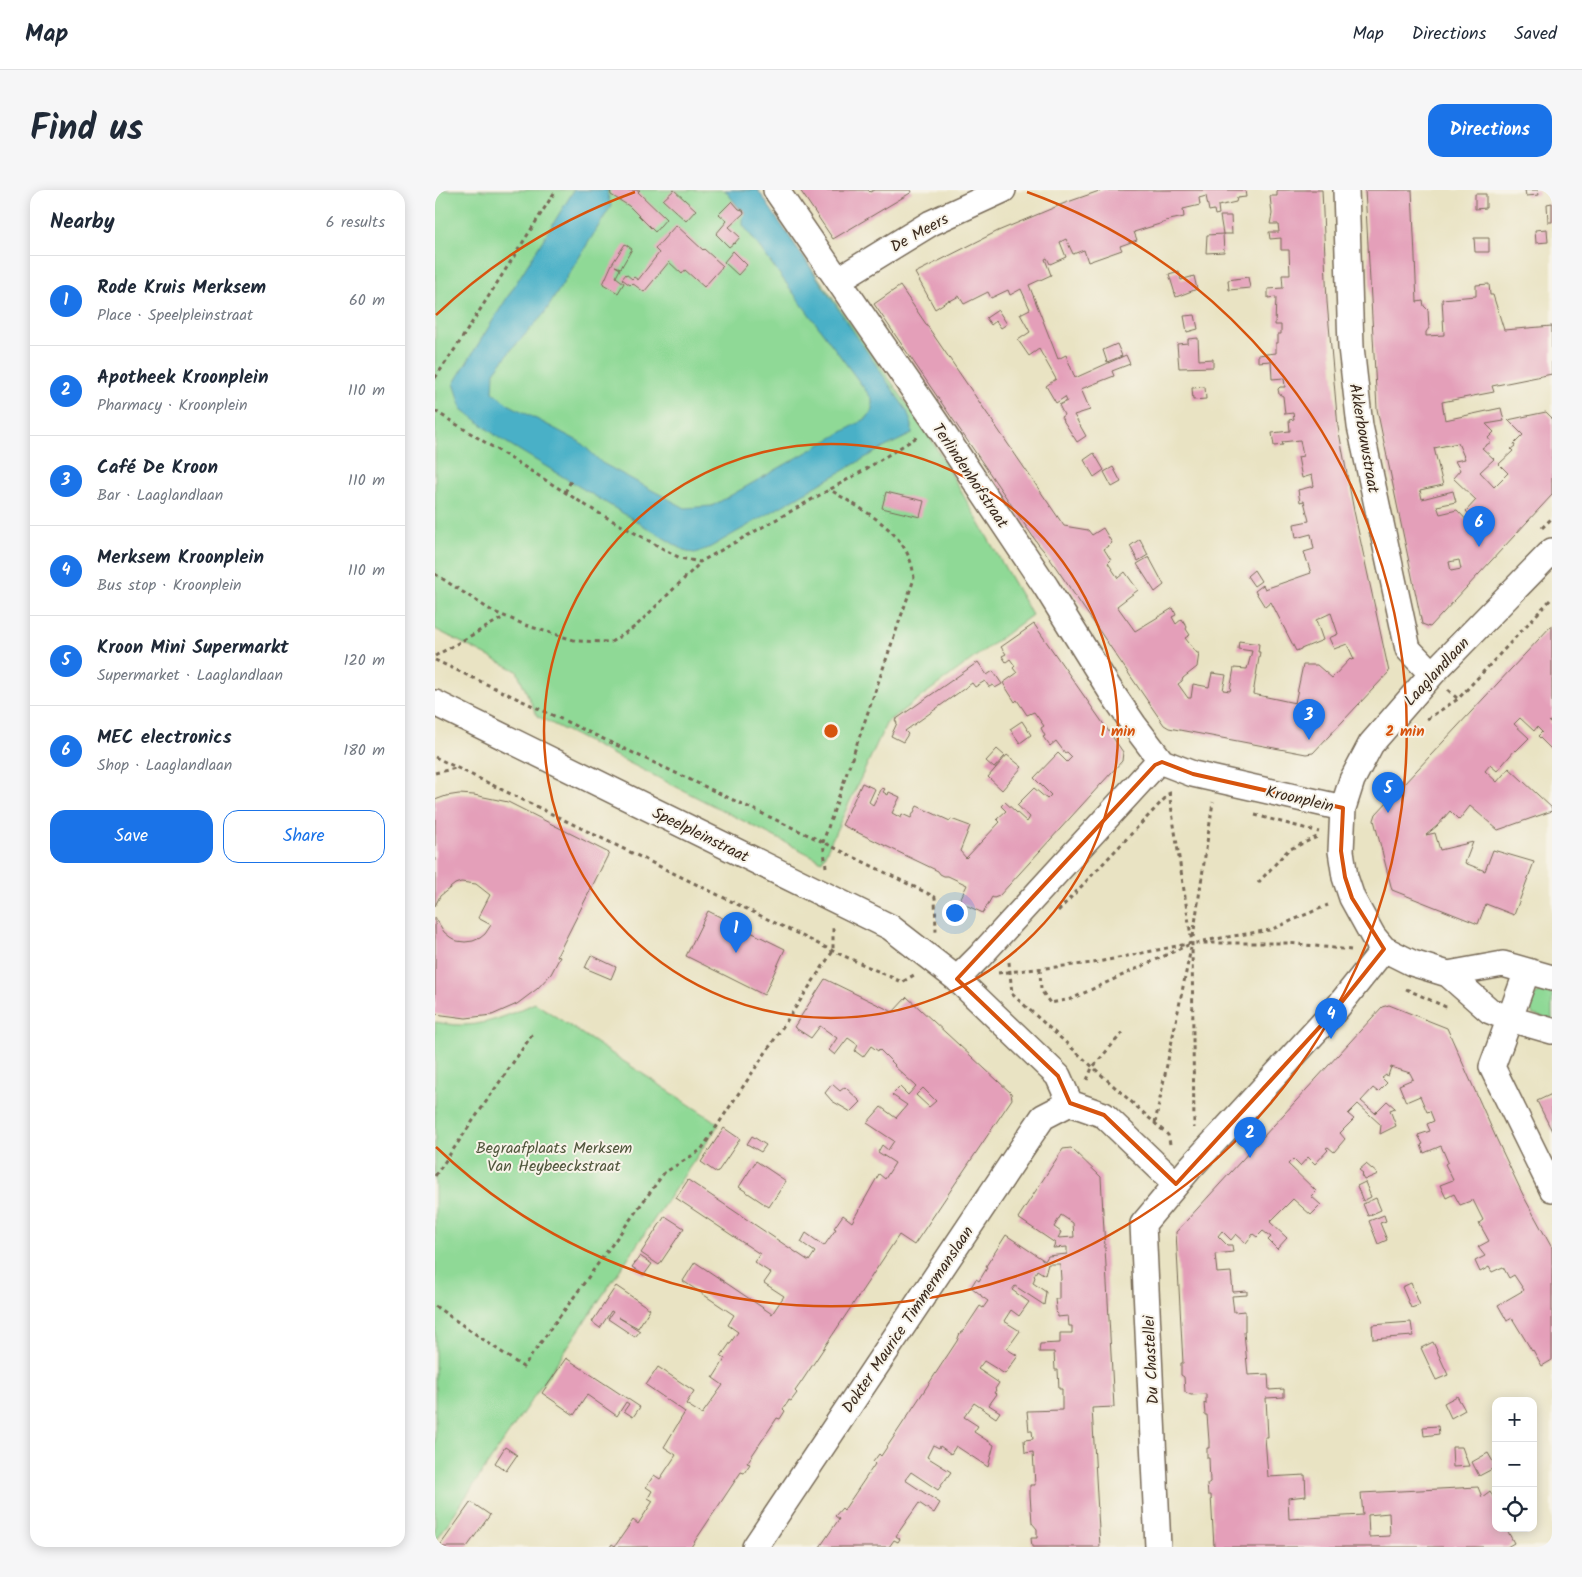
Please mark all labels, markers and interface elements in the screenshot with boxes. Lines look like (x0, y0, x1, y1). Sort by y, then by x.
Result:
text: Map (25, 15, 68, 54)
text: Map (1352, 20, 1384, 49)
text: Directions (1412, 20, 1486, 49)
text: Saved (1514, 20, 1557, 49)
text: Find us (30, 102, 143, 158)
button: Directions (1428, 104, 1552, 157)
text: Nearby (50, 206, 115, 239)
street label: De Meers (886, 207, 954, 260)
text: 6 results (326, 210, 385, 235)
text: Rode Kruis Merksem (97, 273, 266, 303)
text: 1 (64, 288, 68, 313)
text: 60 m (349, 288, 385, 313)
text: Place · Speelpleinstraat (97, 303, 253, 328)
text: Apotheek Kroonplein (97, 363, 269, 393)
text: 2 (61, 378, 71, 403)
text: 110 m (348, 378, 385, 403)
street label: Akkerbouwstraat (1342, 382, 1386, 496)
text: Pharmacy · Kroonplein (97, 393, 247, 418)
street label: Terlindenhofstraat (925, 418, 1015, 534)
text: Café De Kroon (97, 453, 218, 483)
text: 3 (62, 468, 70, 493)
text: 110 m (348, 468, 385, 493)
text: Bar · Laaglandlaan (97, 483, 223, 508)
pin: 6 (1463, 506, 1495, 547)
text: Merksem Kroonplein (97, 543, 264, 573)
text: 4 (62, 558, 70, 583)
text: 110 m (348, 558, 385, 583)
text: Bus stop · Kroonplein (97, 573, 242, 598)
street label: Laaglandlaan (1398, 632, 1476, 712)
text: Kroon Mini Supermarkt (97, 633, 289, 663)
text: 5 (62, 648, 70, 673)
text: 120 m (344, 648, 385, 673)
text: Supermarket · Laaglandlaan (97, 663, 283, 688)
pin: 3 (1293, 699, 1325, 740)
text: 1 min (1101, 720, 1135, 744)
text: 2 min (1385, 720, 1425, 744)
centre of rings (822, 722, 840, 740)
text: MEC electronics (97, 723, 232, 753)
text: 6 (62, 738, 70, 763)
text: 180 m (343, 738, 385, 763)
text: Shop · Laaglandlaan (97, 753, 232, 778)
pin: 5 (1372, 772, 1404, 813)
street label: Kroonplein (1263, 780, 1336, 819)
street label: Speelpleinstraat (648, 801, 754, 870)
button: Save (50, 810, 213, 863)
button: Share (223, 810, 385, 863)
your location (942, 900, 968, 926)
pin: 1 (720, 912, 752, 953)
pin: 4 (1315, 998, 1347, 1039)
pin: 2 (1234, 1117, 1266, 1158)
park label: Begraafplaats Merksem Van Heybeeckstraat (476, 1136, 633, 1179)
street label: Dokter Maurice Timmermanslaan (836, 1221, 980, 1419)
street label: Du Chastellei (1137, 1314, 1166, 1405)
map controls (1492, 1397, 1537, 1532)
button: + (1492, 1397, 1537, 1442)
button: − (1492, 1442, 1537, 1487)
button: locate (1492, 1487, 1537, 1532)

